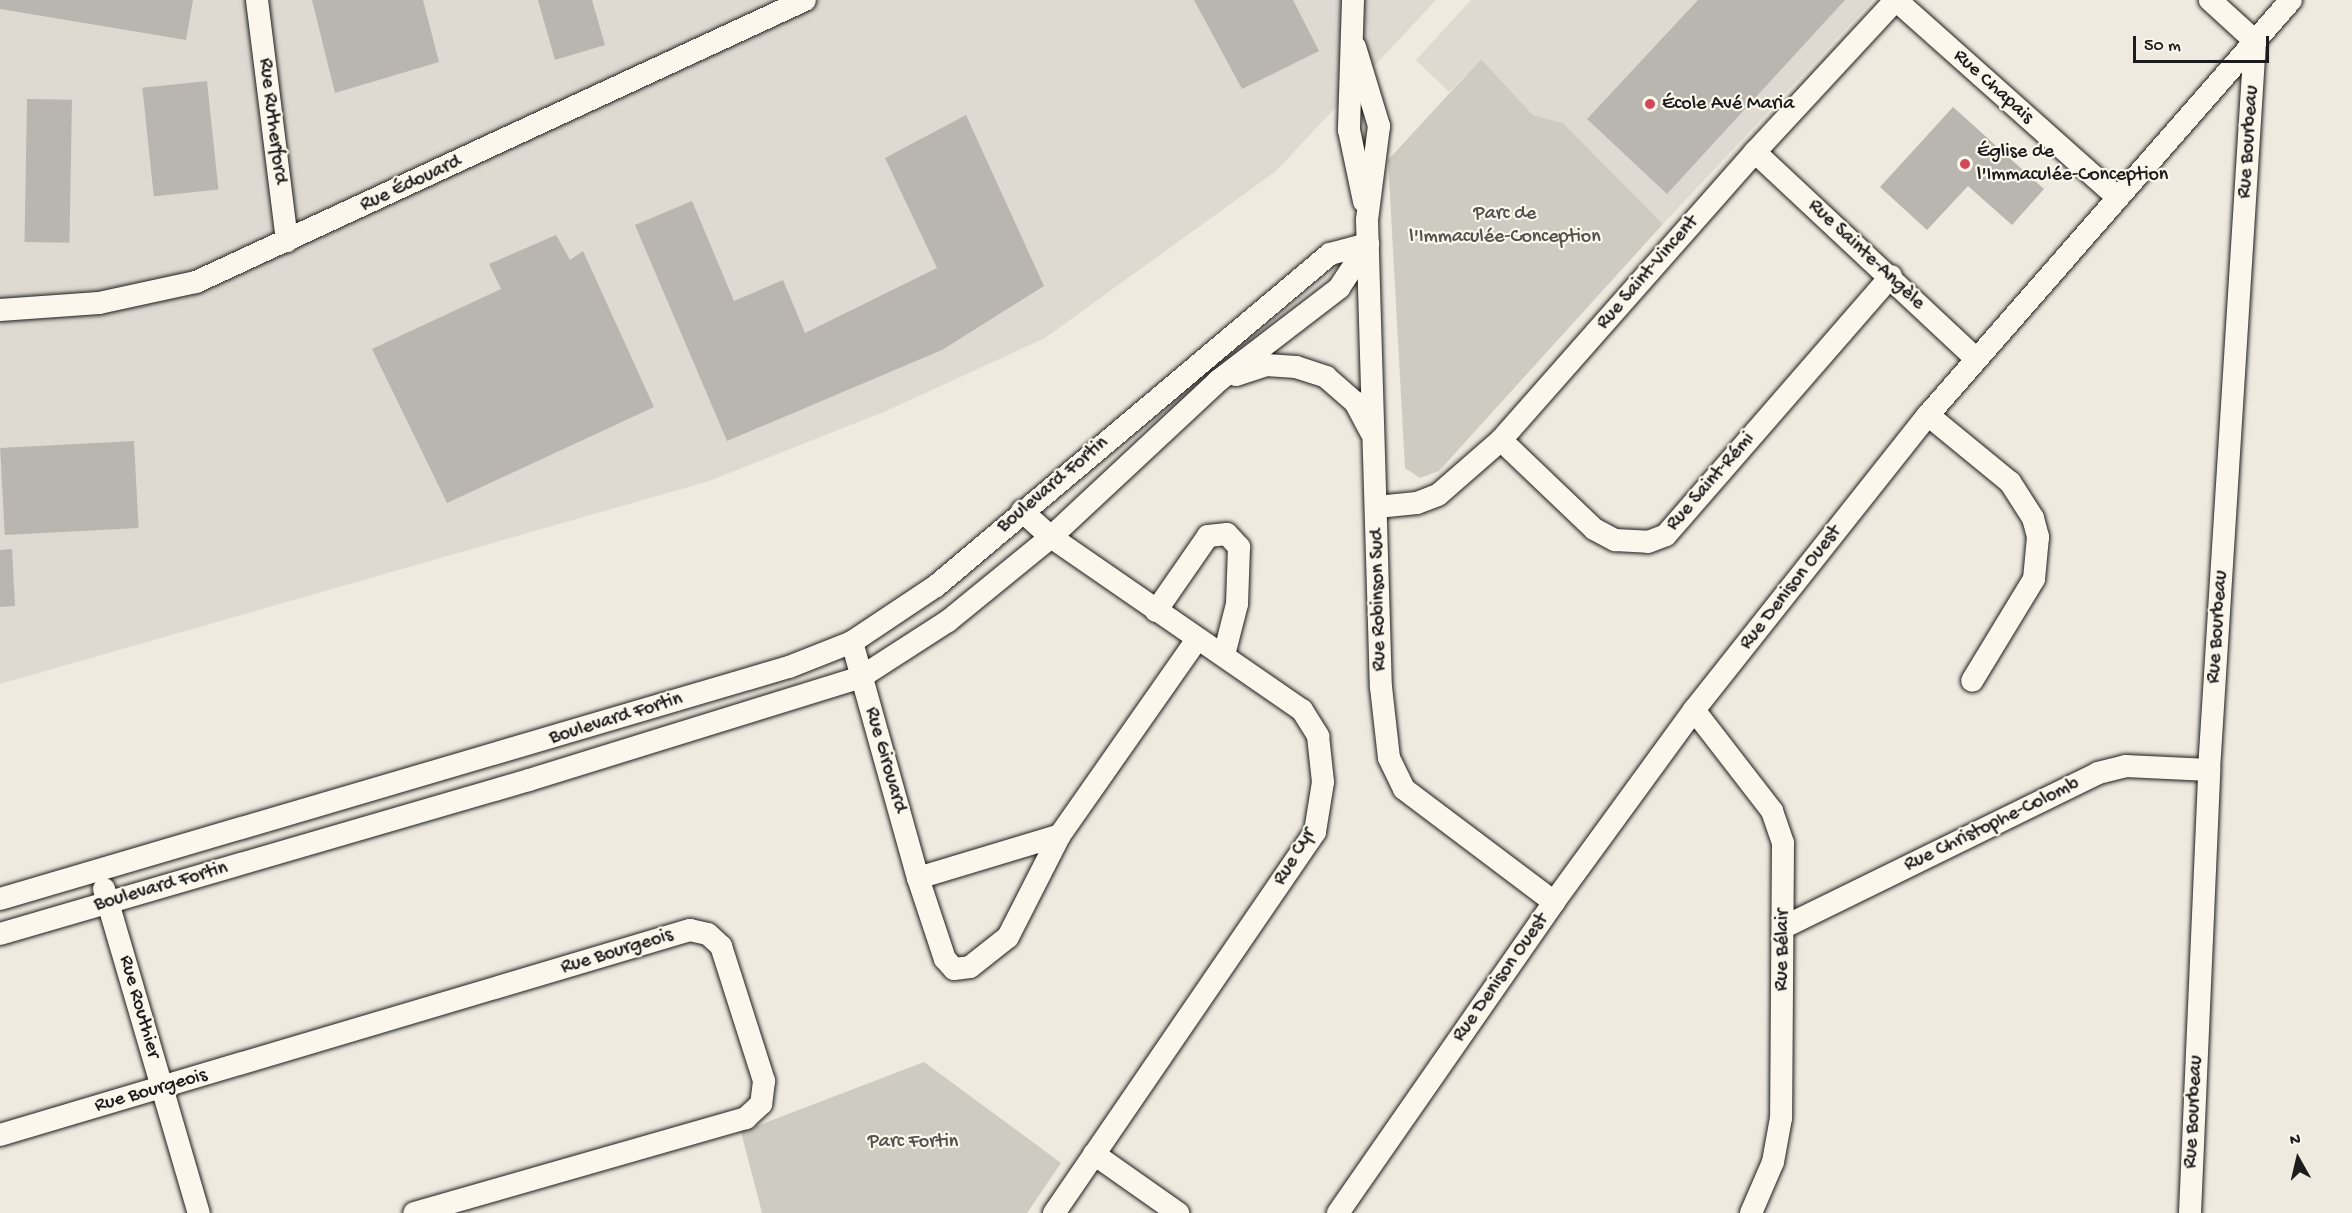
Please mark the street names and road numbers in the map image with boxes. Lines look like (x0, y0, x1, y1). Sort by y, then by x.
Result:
street label: Rue Chapais (1948, 45, 2038, 129)
street label: Rue Rutherford (252, 57, 292, 185)
street label: Rue Bourbeau (2233, 85, 2265, 199)
street label: Rue Édouard (357, 150, 465, 218)
street label: Rue Sainte-Angèle (1802, 195, 1930, 315)
street label: Rue Saint-Vincent (1592, 211, 1704, 335)
street label: Rue Saint-Rémi (1662, 428, 1760, 536)
street label: Boulevard Fortin (992, 431, 1114, 539)
street label: Rue Denison Ouest (1735, 521, 1847, 655)
street label: Rue Robinson Sud (1366, 529, 1392, 671)
street label: Rue Bourbeau (2202, 570, 2234, 684)
street label: Boulevard Fortin (547, 687, 685, 751)
street label: Rue Girouard (858, 704, 912, 816)
street label: Rue Christophe-Colomb (1901, 772, 2083, 878)
street label: Rue Cyr (1269, 824, 1321, 890)
street label: Boulevard Fortin (91, 856, 231, 918)
street label: Rue Denison Ouest (1448, 909, 1554, 1047)
street label: Rue Bélair (1770, 909, 1796, 991)
street label: Rue Bourgeois (558, 924, 676, 980)
street label: Rue Routhier (113, 953, 165, 1061)
street label: Rue Bourbeau (2179, 1055, 2209, 1169)
street label: Rue Bourgeois (92, 1064, 210, 1118)

